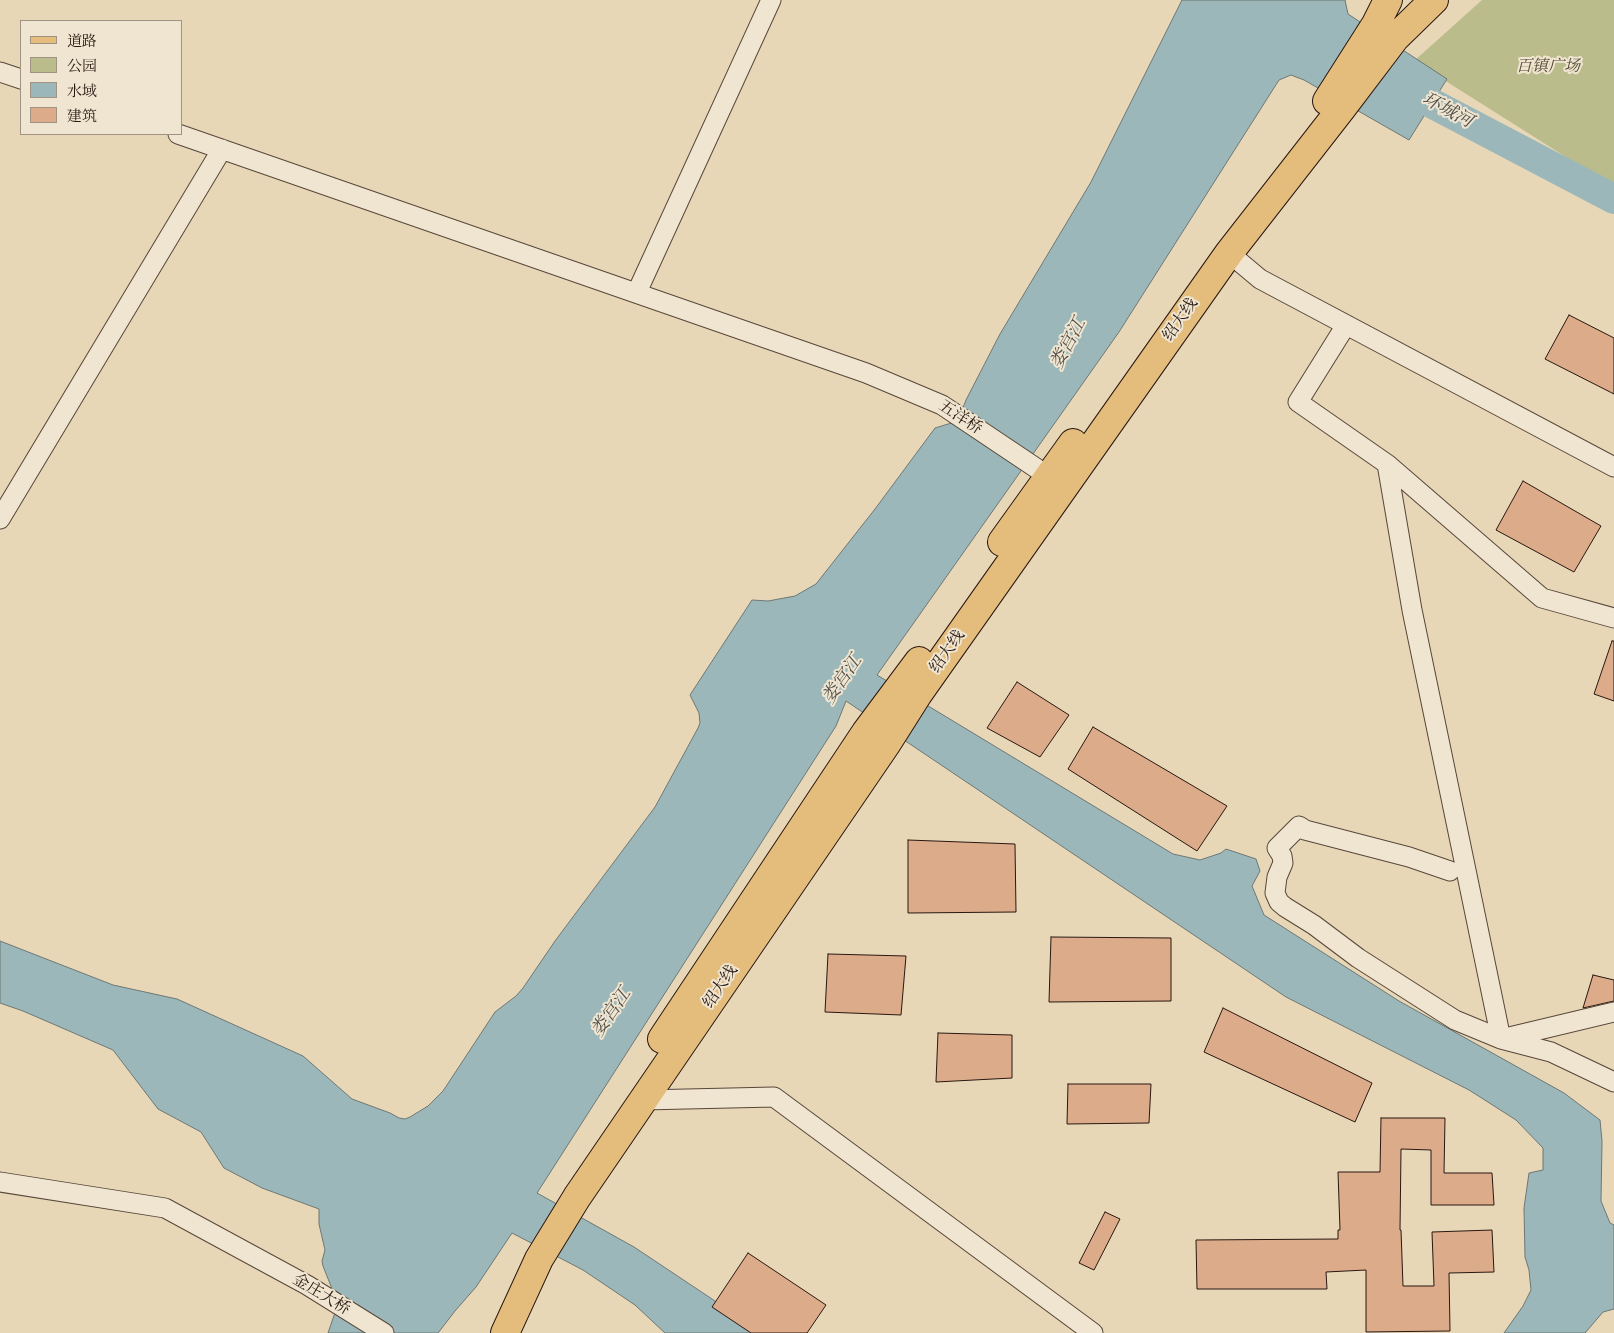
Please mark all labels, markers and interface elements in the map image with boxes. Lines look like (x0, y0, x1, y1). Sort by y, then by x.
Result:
legend (20, 20, 182, 135)
text: 道路 (67, 31, 97, 51)
text: 公园 (67, 56, 97, 76)
park label: 百镇广场 (1516, 57, 1580, 77)
text: 水域 (67, 81, 97, 101)
water label: 环城河 (1418, 89, 1476, 133)
text: 建筑 (67, 106, 97, 126)
street label: 绍大线 (1159, 295, 1203, 345)
water label: 娄宫江 (1047, 315, 1091, 373)
street label: 五洋桥 (935, 397, 985, 439)
street label: 绍大线 (926, 627, 970, 677)
water label: 娄宫江 (819, 652, 867, 708)
street label: 绍大线 (700, 962, 742, 1012)
water label: 娄宫江 (588, 985, 636, 1041)
street label: 金庄大桥 (289, 1270, 353, 1320)

